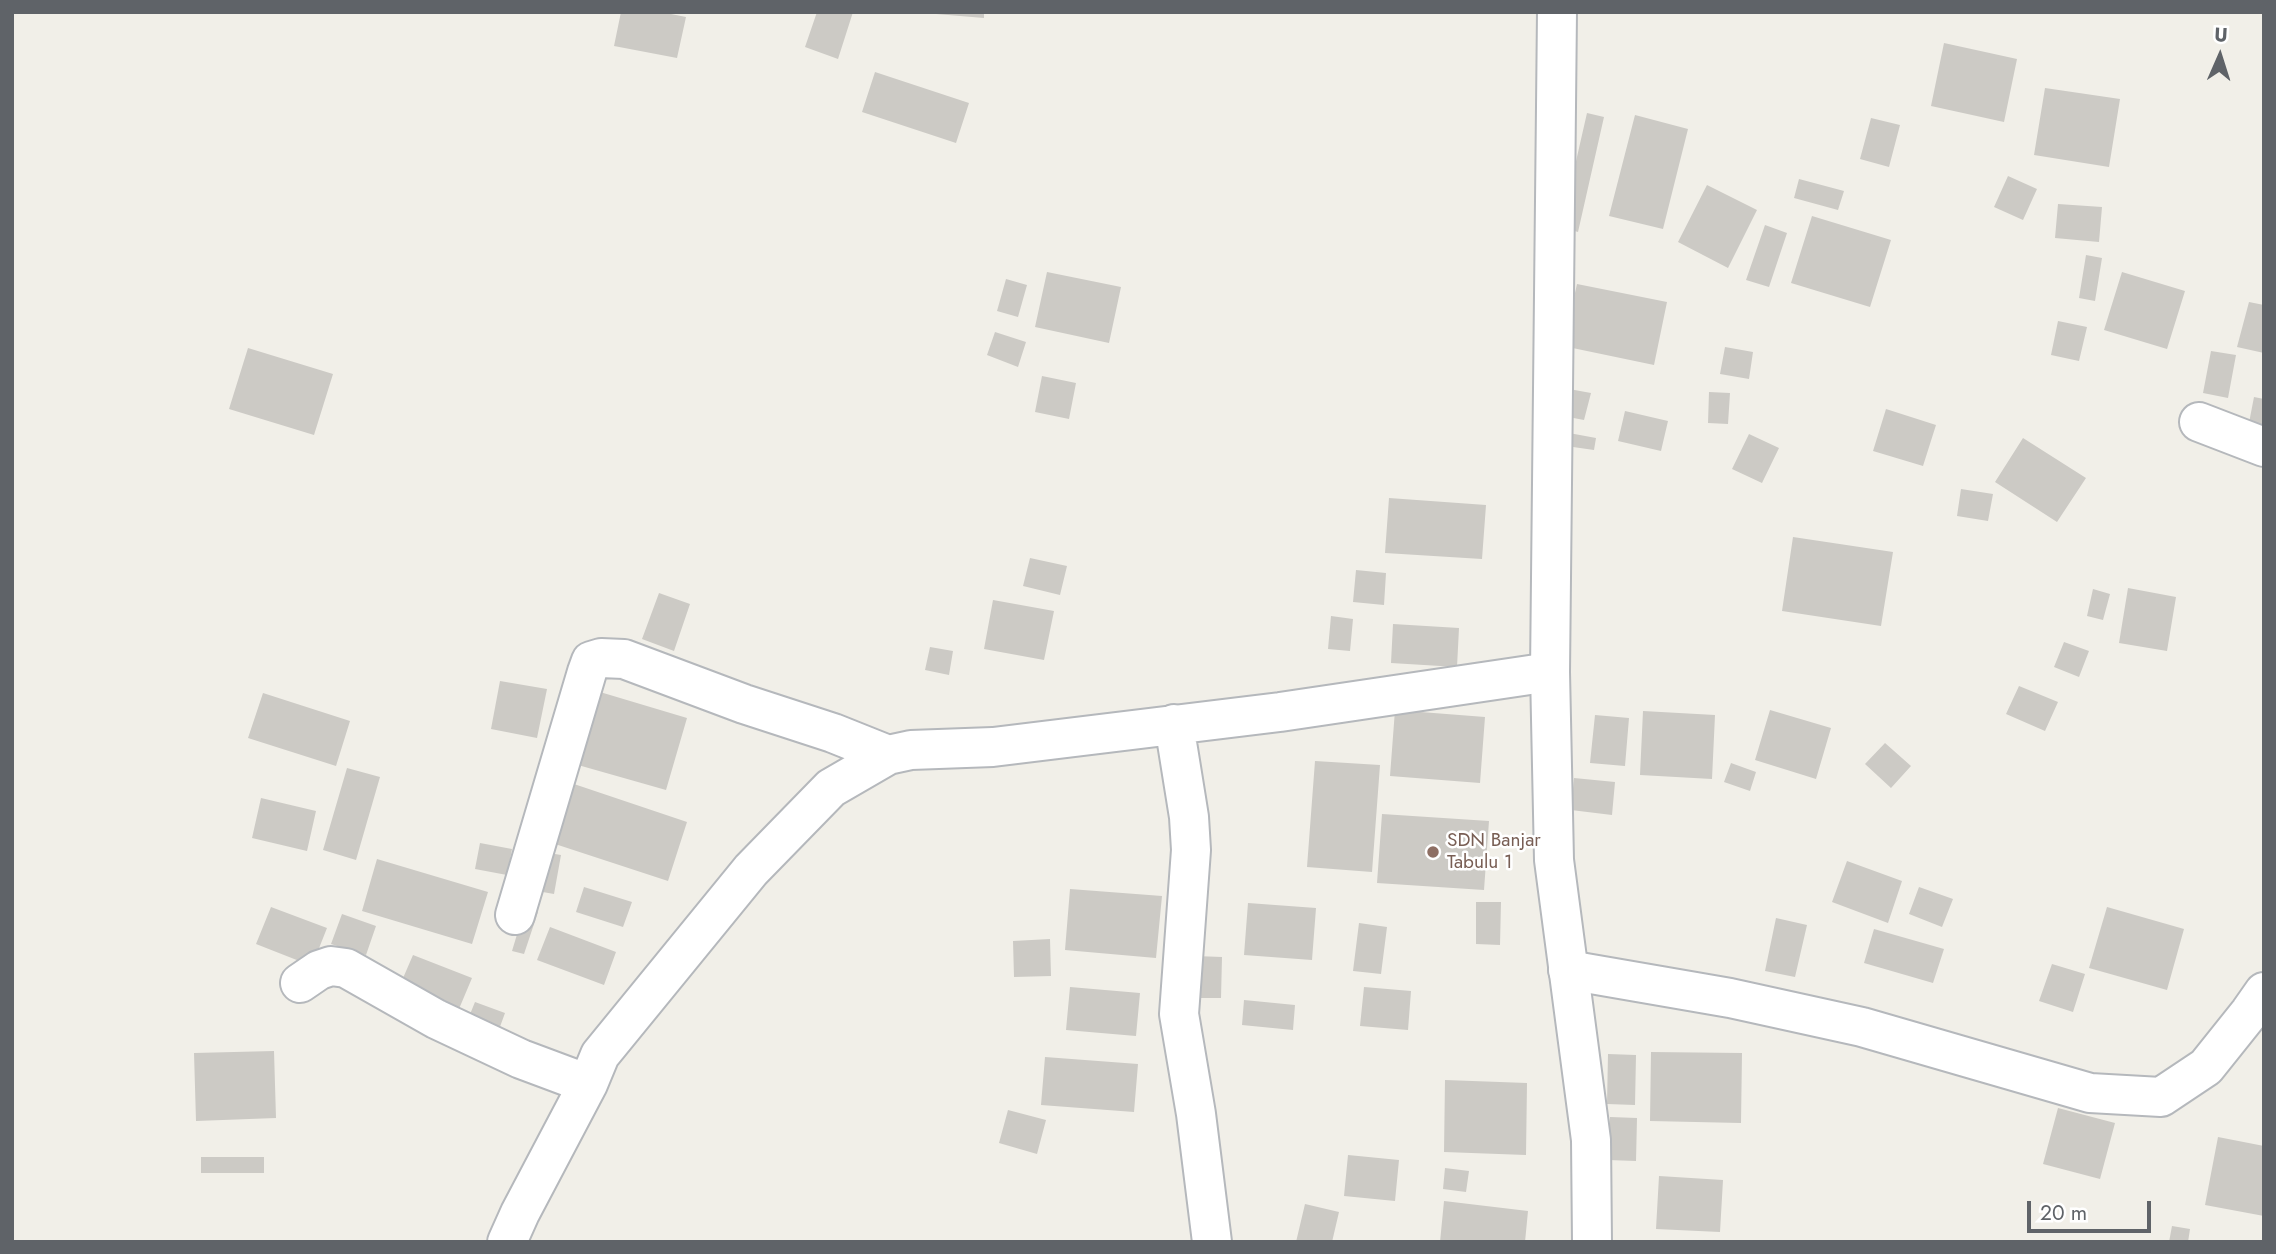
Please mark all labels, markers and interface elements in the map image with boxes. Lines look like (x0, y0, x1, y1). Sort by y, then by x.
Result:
north arrow (2185, 21, 2255, 91)
text: U (2214, 21, 2228, 48)
place label: SDN Banjar Tabulu 1 (1447, 830, 1541, 874)
marker: SDN Banjar Tabulu 1 (1425, 844, 1441, 860)
scale bar (2031, 1188, 2155, 1232)
text: 20 m (2040, 1198, 2087, 1228)

